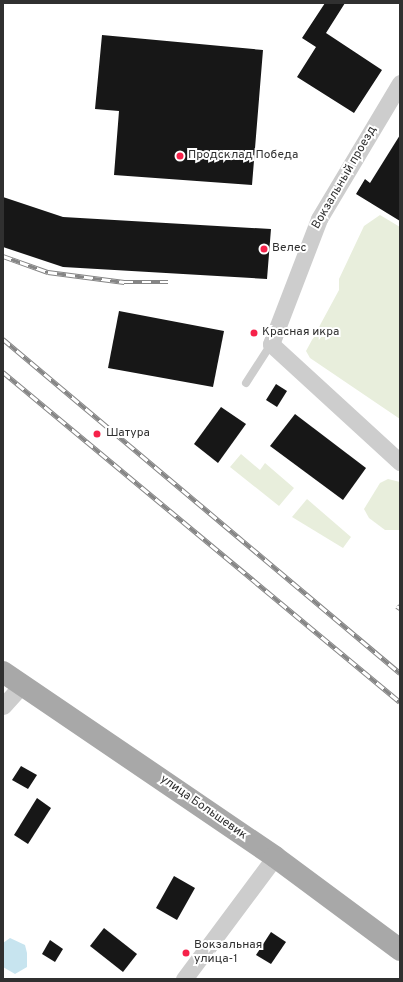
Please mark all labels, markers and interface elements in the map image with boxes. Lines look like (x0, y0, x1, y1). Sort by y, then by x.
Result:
street label: Вокзальный проезд (310, 124, 380, 232)
place label: Продсклад Победа (188, 149, 298, 163)
marker: Продсклад Победа (175, 151, 185, 161)
place label: Велес (272, 242, 306, 256)
marker: Велес (259, 244, 269, 254)
place label: Красная икра (262, 326, 339, 340)
marker: Красная икра (249, 328, 259, 338)
place label: Шатура (106, 427, 150, 441)
marker: Шатура (91, 428, 103, 440)
street label: улица Большевик (157, 773, 249, 843)
place label: Вокзальная улица-1 (194, 939, 262, 967)
marker: Вокзальная улица-1 (181, 948, 191, 958)

